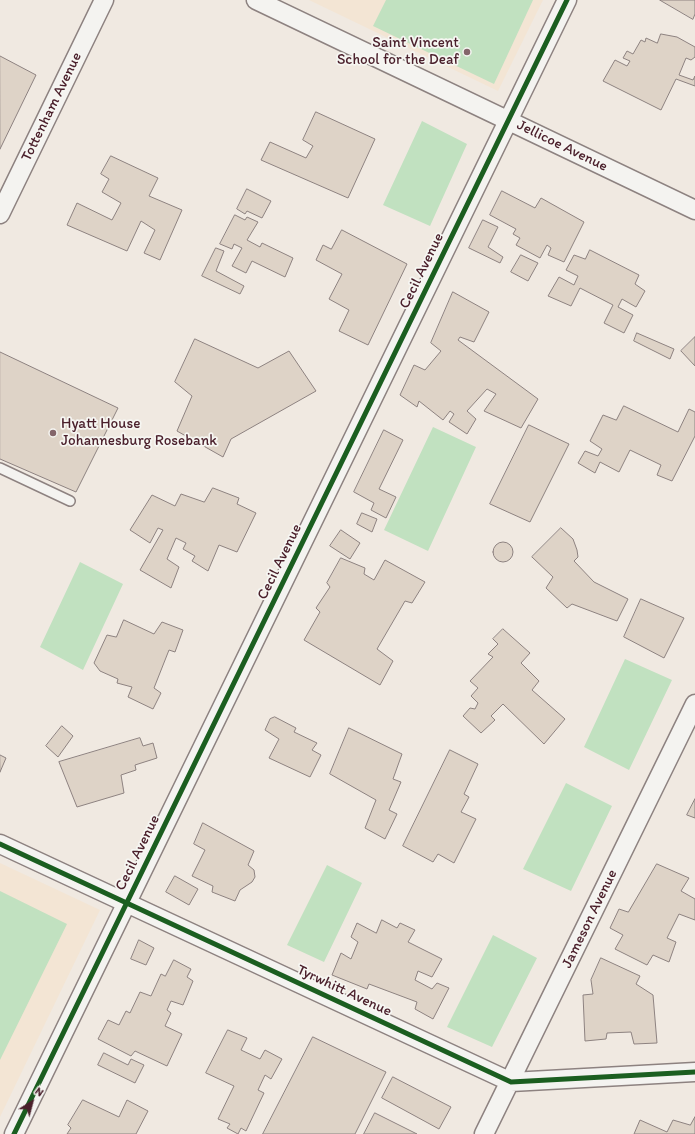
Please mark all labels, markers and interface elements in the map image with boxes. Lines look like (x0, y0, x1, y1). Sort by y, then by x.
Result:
place label: Saint Vincent School for the Deaf (337, 34, 459, 69)
marker: Saint Vincent School for the Deaf (462, 47, 472, 57)
street label: Tottenham Avenue (18, 49, 86, 165)
street label: Jellicoe Avenue (514, 116, 610, 176)
street label: Cecil Avenue (396, 230, 448, 312)
place label: Hyatt House Johannesburg Rosebank (61, 415, 217, 450)
marker: Hyatt House Johannesburg Rosebank (48, 428, 58, 438)
street label: Cecil Avenue (254, 521, 306, 603)
street label: Cecil Avenue (112, 812, 164, 894)
street label: Jameson Avenue (558, 867, 622, 971)
street label: Tyrwhitt Avenue (294, 961, 394, 1021)
north arrow (12, 1082, 52, 1122)
text: N (33, 1084, 46, 1099)

